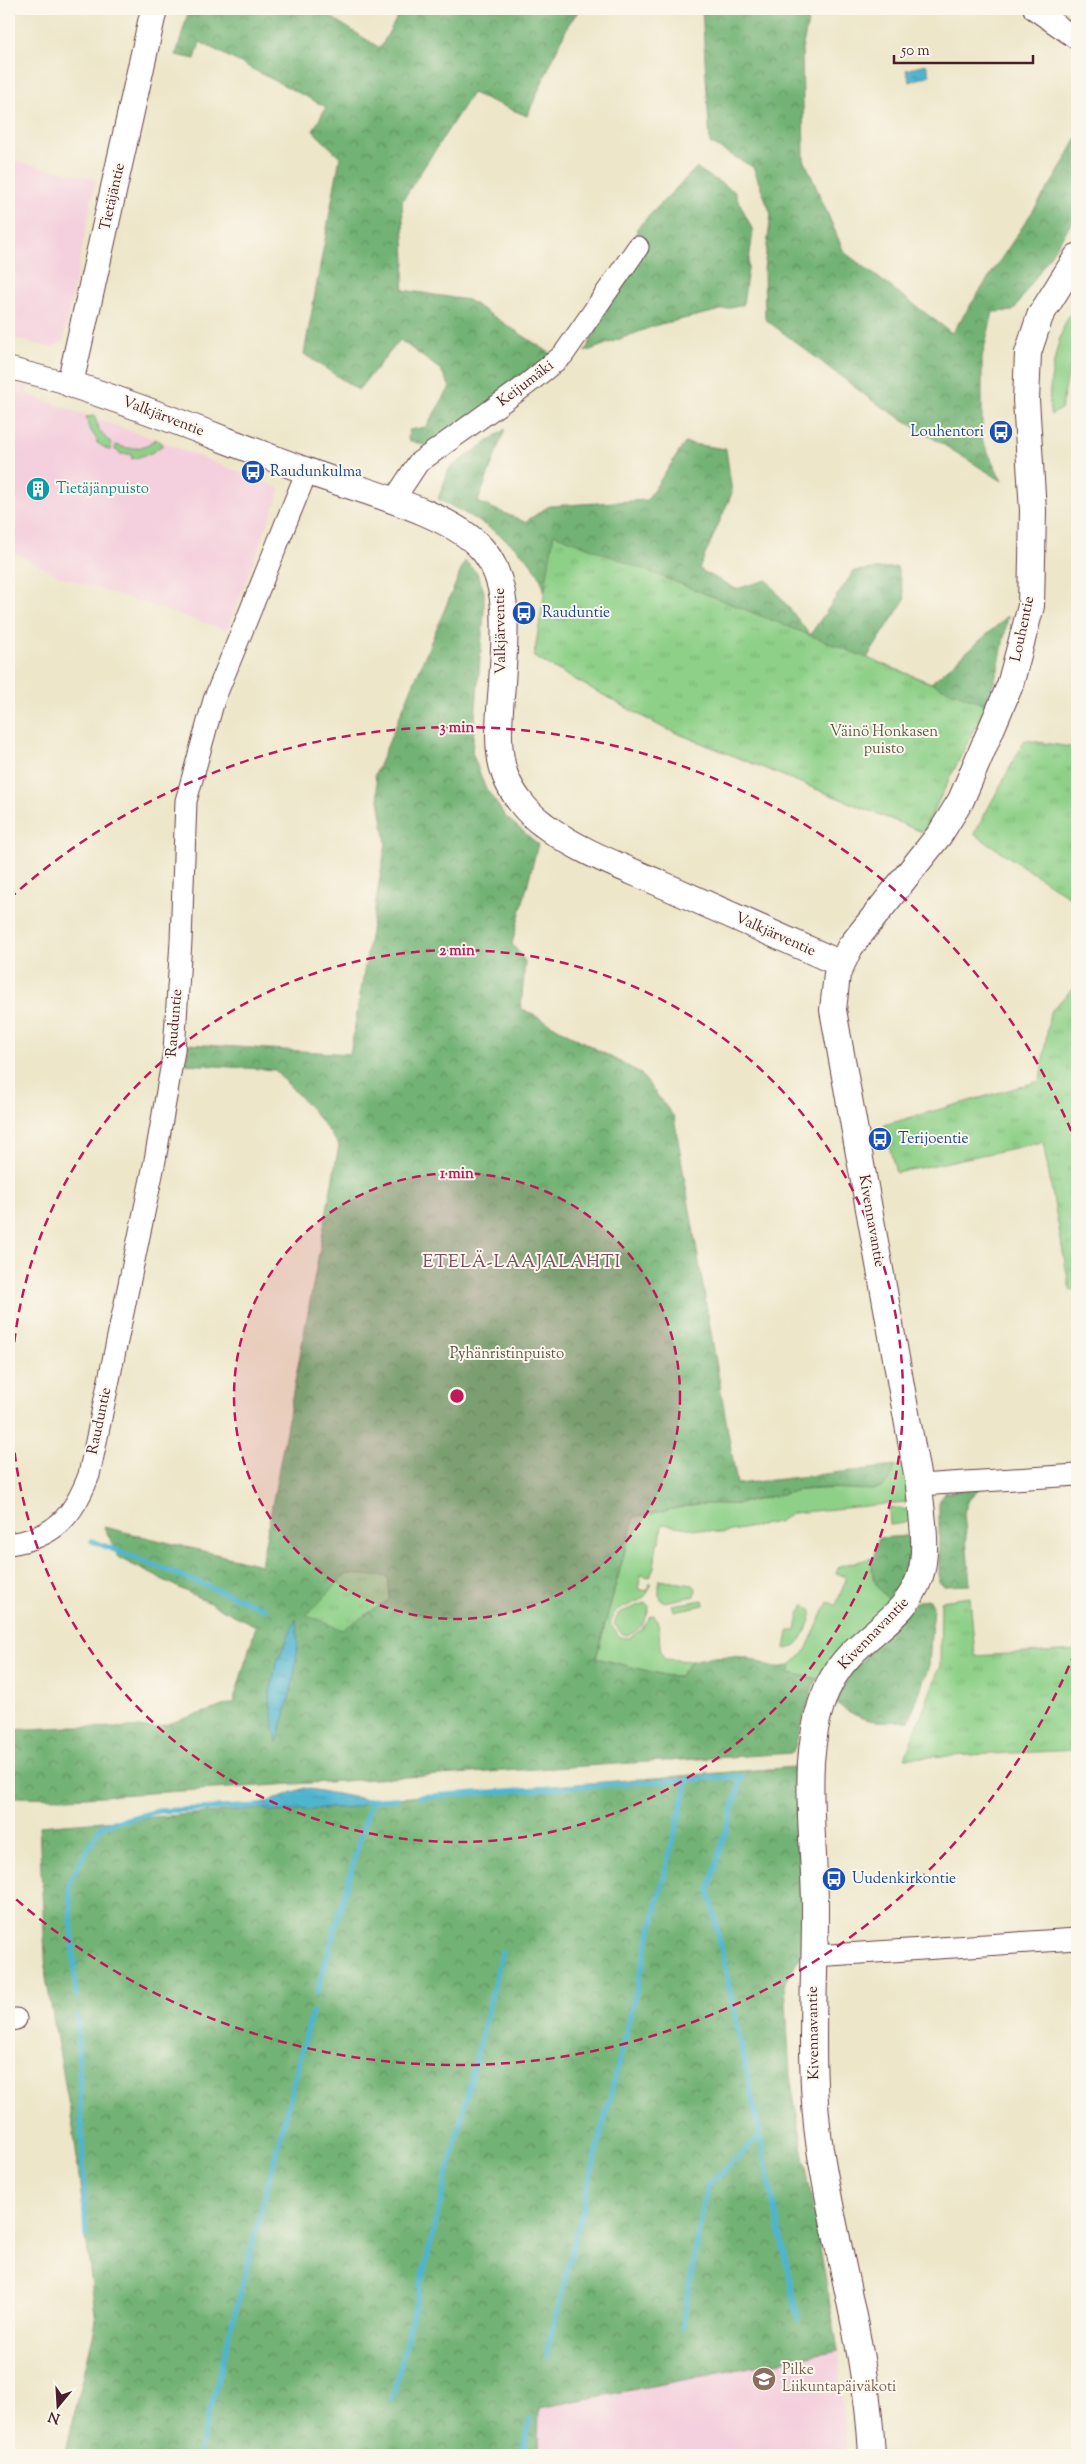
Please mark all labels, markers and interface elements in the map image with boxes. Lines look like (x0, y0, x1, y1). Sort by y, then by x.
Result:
scale bar (894, 32, 1032, 64)
text: 50 m (900, 41, 930, 62)
street label: Tietäjäntie (95, 161, 131, 233)
street label: Keijumäki (493, 356, 559, 412)
street label: Valkjärventie (119, 392, 207, 442)
bus stop icon: Louhentori (988, 419, 1014, 445)
place label: Louhentori (911, 422, 984, 443)
bus stop icon: Raudunkulma (240, 459, 266, 485)
place label: Raudunkulma (270, 462, 362, 483)
building icon: Tietäjänpuisto (25, 476, 51, 502)
place label: Tietäjänpuisto (56, 479, 149, 500)
street label: Valkjärventie (490, 588, 512, 674)
street label: Louhentie (1006, 594, 1040, 664)
bus stop icon: Rauduntie (511, 600, 537, 626)
place label: Rauduntie (542, 603, 610, 624)
text: 3 min (440, 718, 475, 739)
park label: Väinö Honkasen puisto (830, 722, 938, 760)
street label: Valkjärventie (731, 908, 819, 962)
text: 2 min (439, 941, 475, 962)
street label: Rauduntie (162, 988, 188, 1058)
bus stop icon: Terijoentie (867, 1126, 893, 1152)
place label: Terijoentie (898, 1129, 968, 1150)
text: 1 min (440, 1164, 474, 1185)
street label: Kivennavantie (853, 1173, 889, 1269)
district label: ETELÄ-LAAJALAHTI (422, 1250, 622, 1276)
park label: Pyhänristinpuisto (450, 1344, 564, 1365)
street label: Rauduntie (83, 1386, 117, 1456)
centre of rings (448, 1387, 466, 1405)
street label: Kivennavantie (834, 1593, 914, 1675)
bus stop icon: Uudenkirkontie (821, 1866, 847, 1892)
place label: Uudenkirkontie (852, 1869, 956, 1890)
street label: Kivennavantie (803, 1986, 825, 2080)
place label: Pilke Liikuntapäiväkoti (782, 2360, 896, 2398)
school or university icon: Pilke Liikuntapäiväkoti (751, 2366, 777, 2392)
north arrow (32, 2382, 82, 2432)
text: N (46, 2405, 63, 2428)

